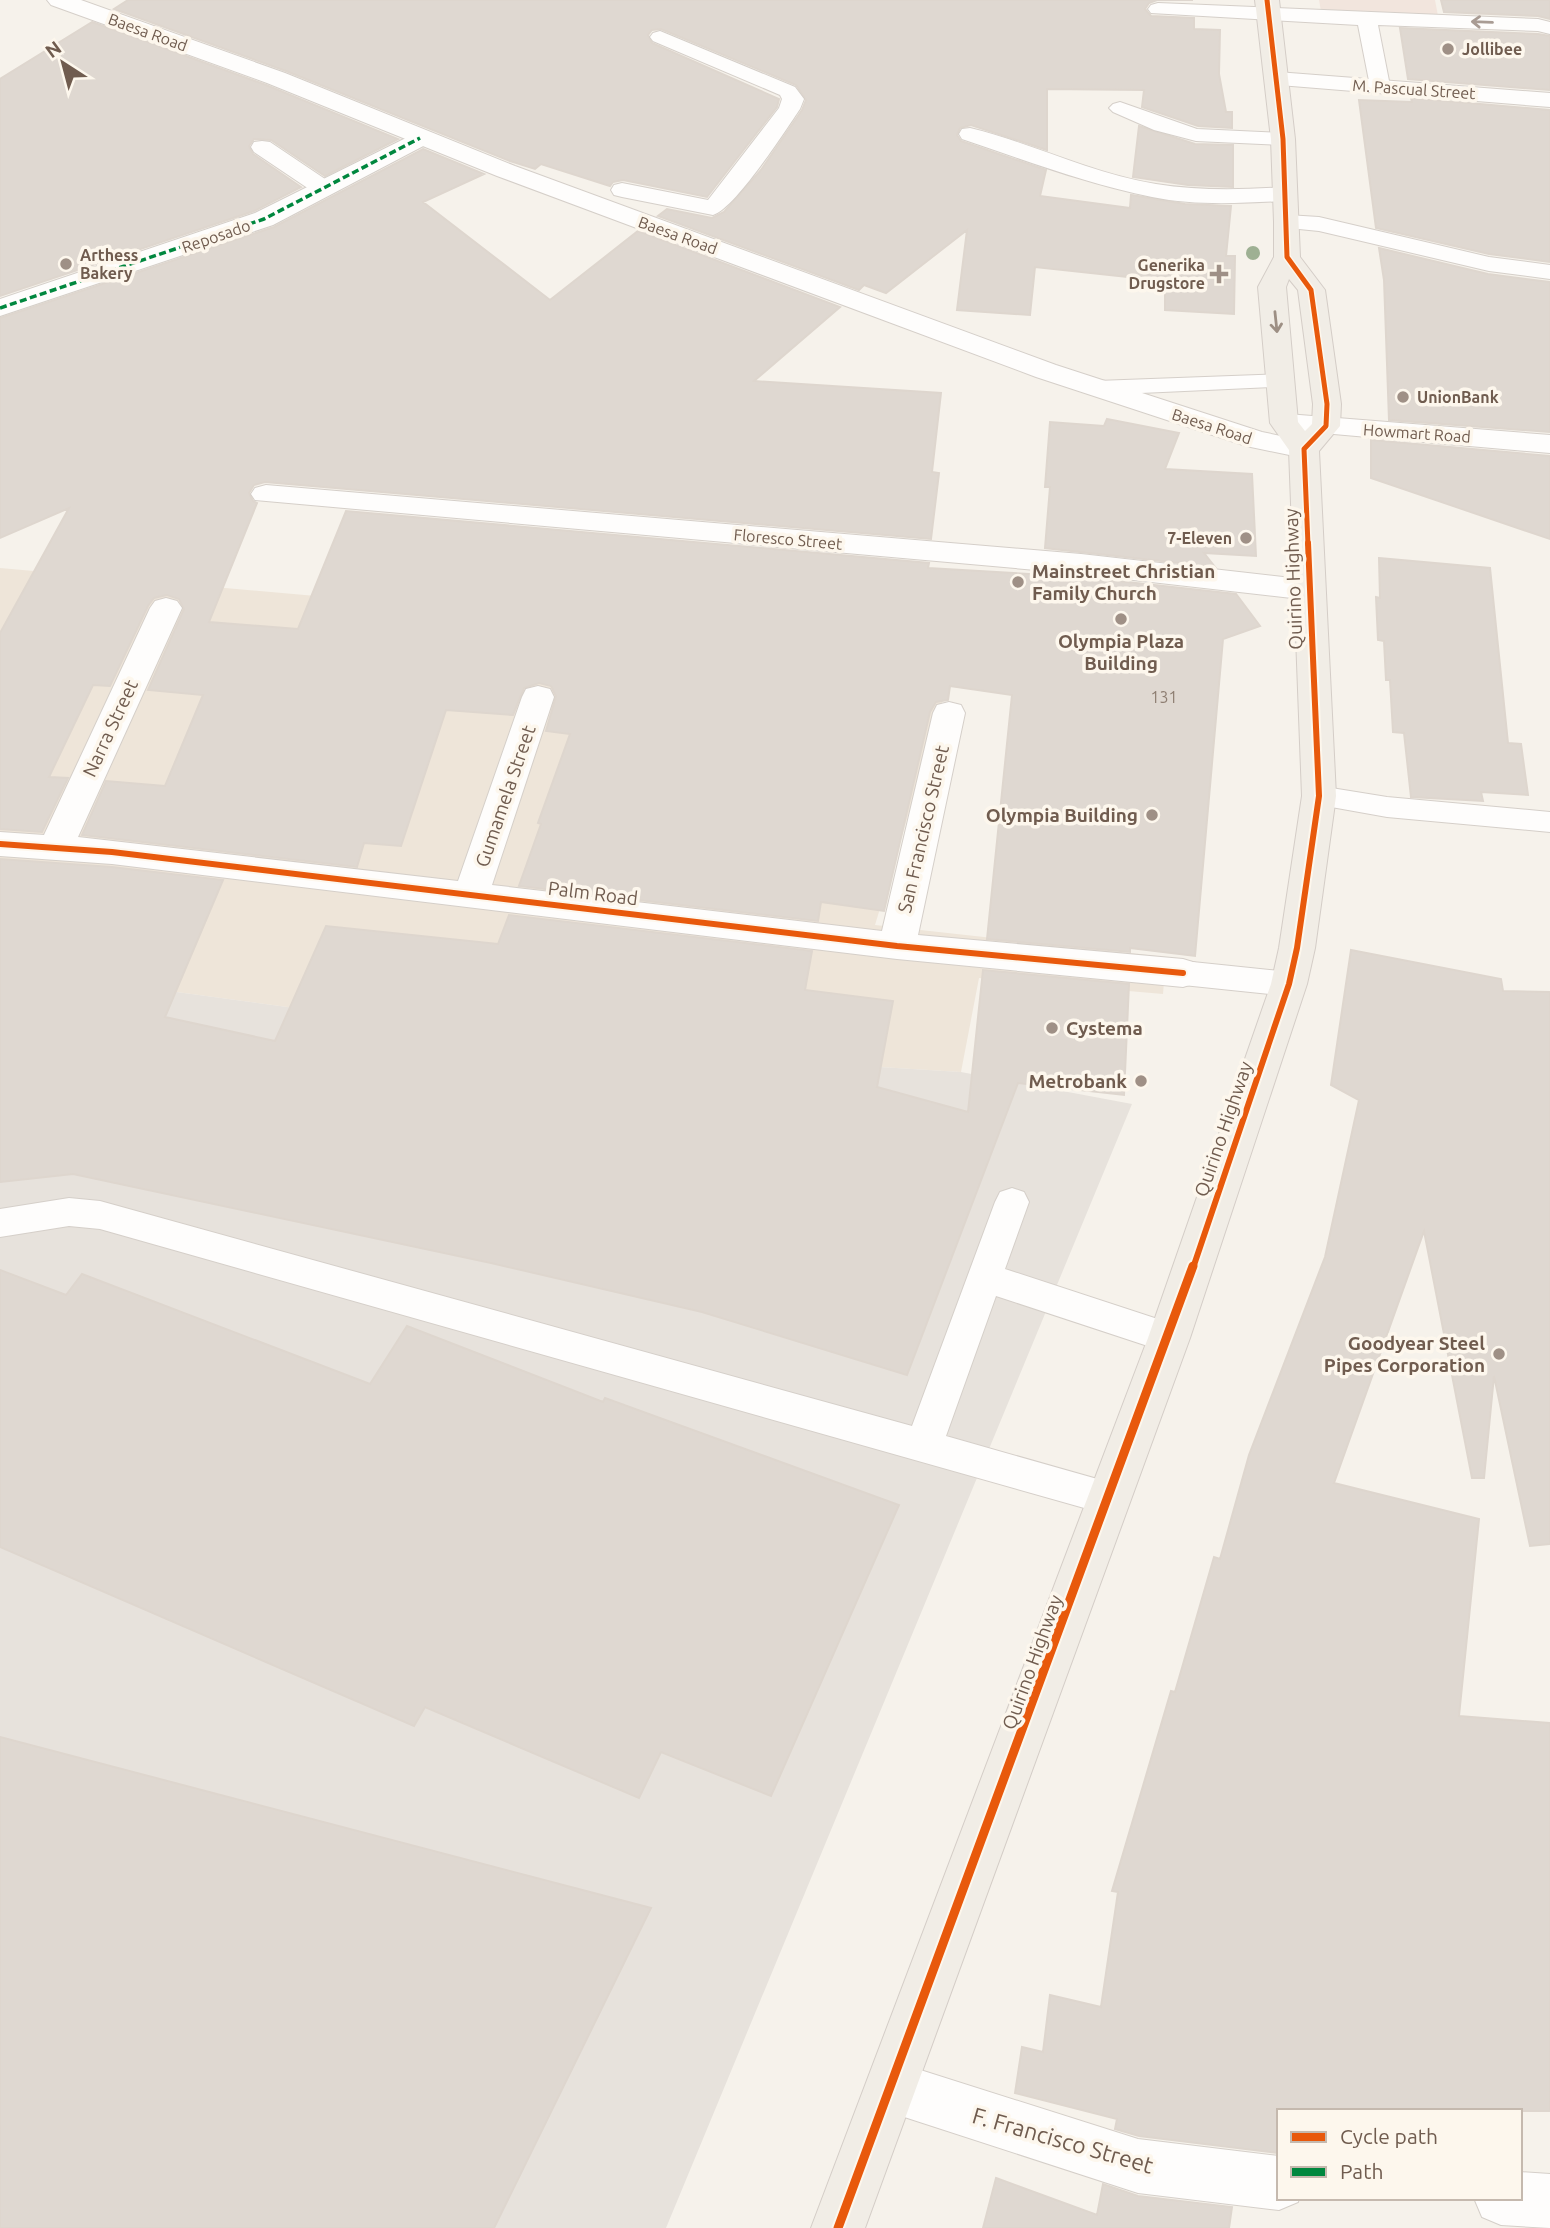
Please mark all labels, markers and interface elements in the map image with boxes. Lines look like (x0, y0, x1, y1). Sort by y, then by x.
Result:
street label: Baesa Road (106, 9, 190, 55)
one-way arrow (1471, 16, 1494, 29)
north arrow (28, 28, 98, 98)
text: N (41, 36, 65, 62)
place label: Jollibee (1462, 40, 1522, 58)
marker: Jollibee (1440, 41, 1456, 57)
street label: M. Pascual Street (1352, 76, 1477, 102)
street label: Baesa Road (636, 212, 720, 258)
street label: Reposado (179, 216, 253, 256)
place label: Arthess Bakery (80, 246, 138, 282)
marker: Arthess Bakery (58, 256, 74, 272)
place label: Generika Drugstore (1128, 256, 1205, 292)
marker: Generika Drugstore (1211, 266, 1227, 282)
one-way arrow (1270, 310, 1283, 333)
place label: UnionBank (1417, 388, 1499, 406)
marker: UnionBank (1395, 389, 1411, 405)
street label: Baesa Road (1170, 405, 1254, 447)
street label: Howmart Road (1363, 420, 1471, 446)
street label: Quirino Highway (1280, 508, 1306, 650)
street label: Floresco Street (733, 525, 844, 553)
place label: 7-Eleven (1167, 529, 1232, 547)
marker: 7-Eleven (1238, 530, 1254, 546)
place label: Mainstreet Christian Family Church (1032, 560, 1215, 604)
marker: Mainstreet Christian Family Church (1010, 574, 1026, 590)
marker: Olympia Plaza Building (1113, 611, 1129, 627)
place label: Olympia Plaza Building (1058, 630, 1184, 674)
street label: Narra Street (78, 675, 142, 780)
house number: 131 (1150, 688, 1178, 706)
street label: Gumamela Street (470, 722, 540, 870)
street label: San Francisco Street (893, 743, 953, 915)
place label: Olympia Building (986, 804, 1138, 826)
marker: Olympia Building (1144, 807, 1160, 823)
street label: Palm Road (547, 877, 639, 909)
place label: Cystema (1066, 1017, 1143, 1039)
marker: Cystema (1044, 1020, 1060, 1036)
street label: Quirino Highway (1190, 1058, 1256, 1200)
place label: Metrobank (1028, 1070, 1127, 1092)
marker: Metrobank (1133, 1073, 1149, 1089)
place label: Goodyear Steel Pipes Corporation (1324, 1332, 1485, 1376)
marker: Goodyear Steel Pipes Corporation (1491, 1346, 1507, 1362)
street label: Quirino Highway (997, 1592, 1067, 1732)
street label: F. Francisco Street (970, 2102, 1156, 2178)
legend (1277, 2109, 1522, 2200)
text: Cycle path (1340, 2124, 1438, 2148)
text: Path (1340, 2159, 1383, 2183)

